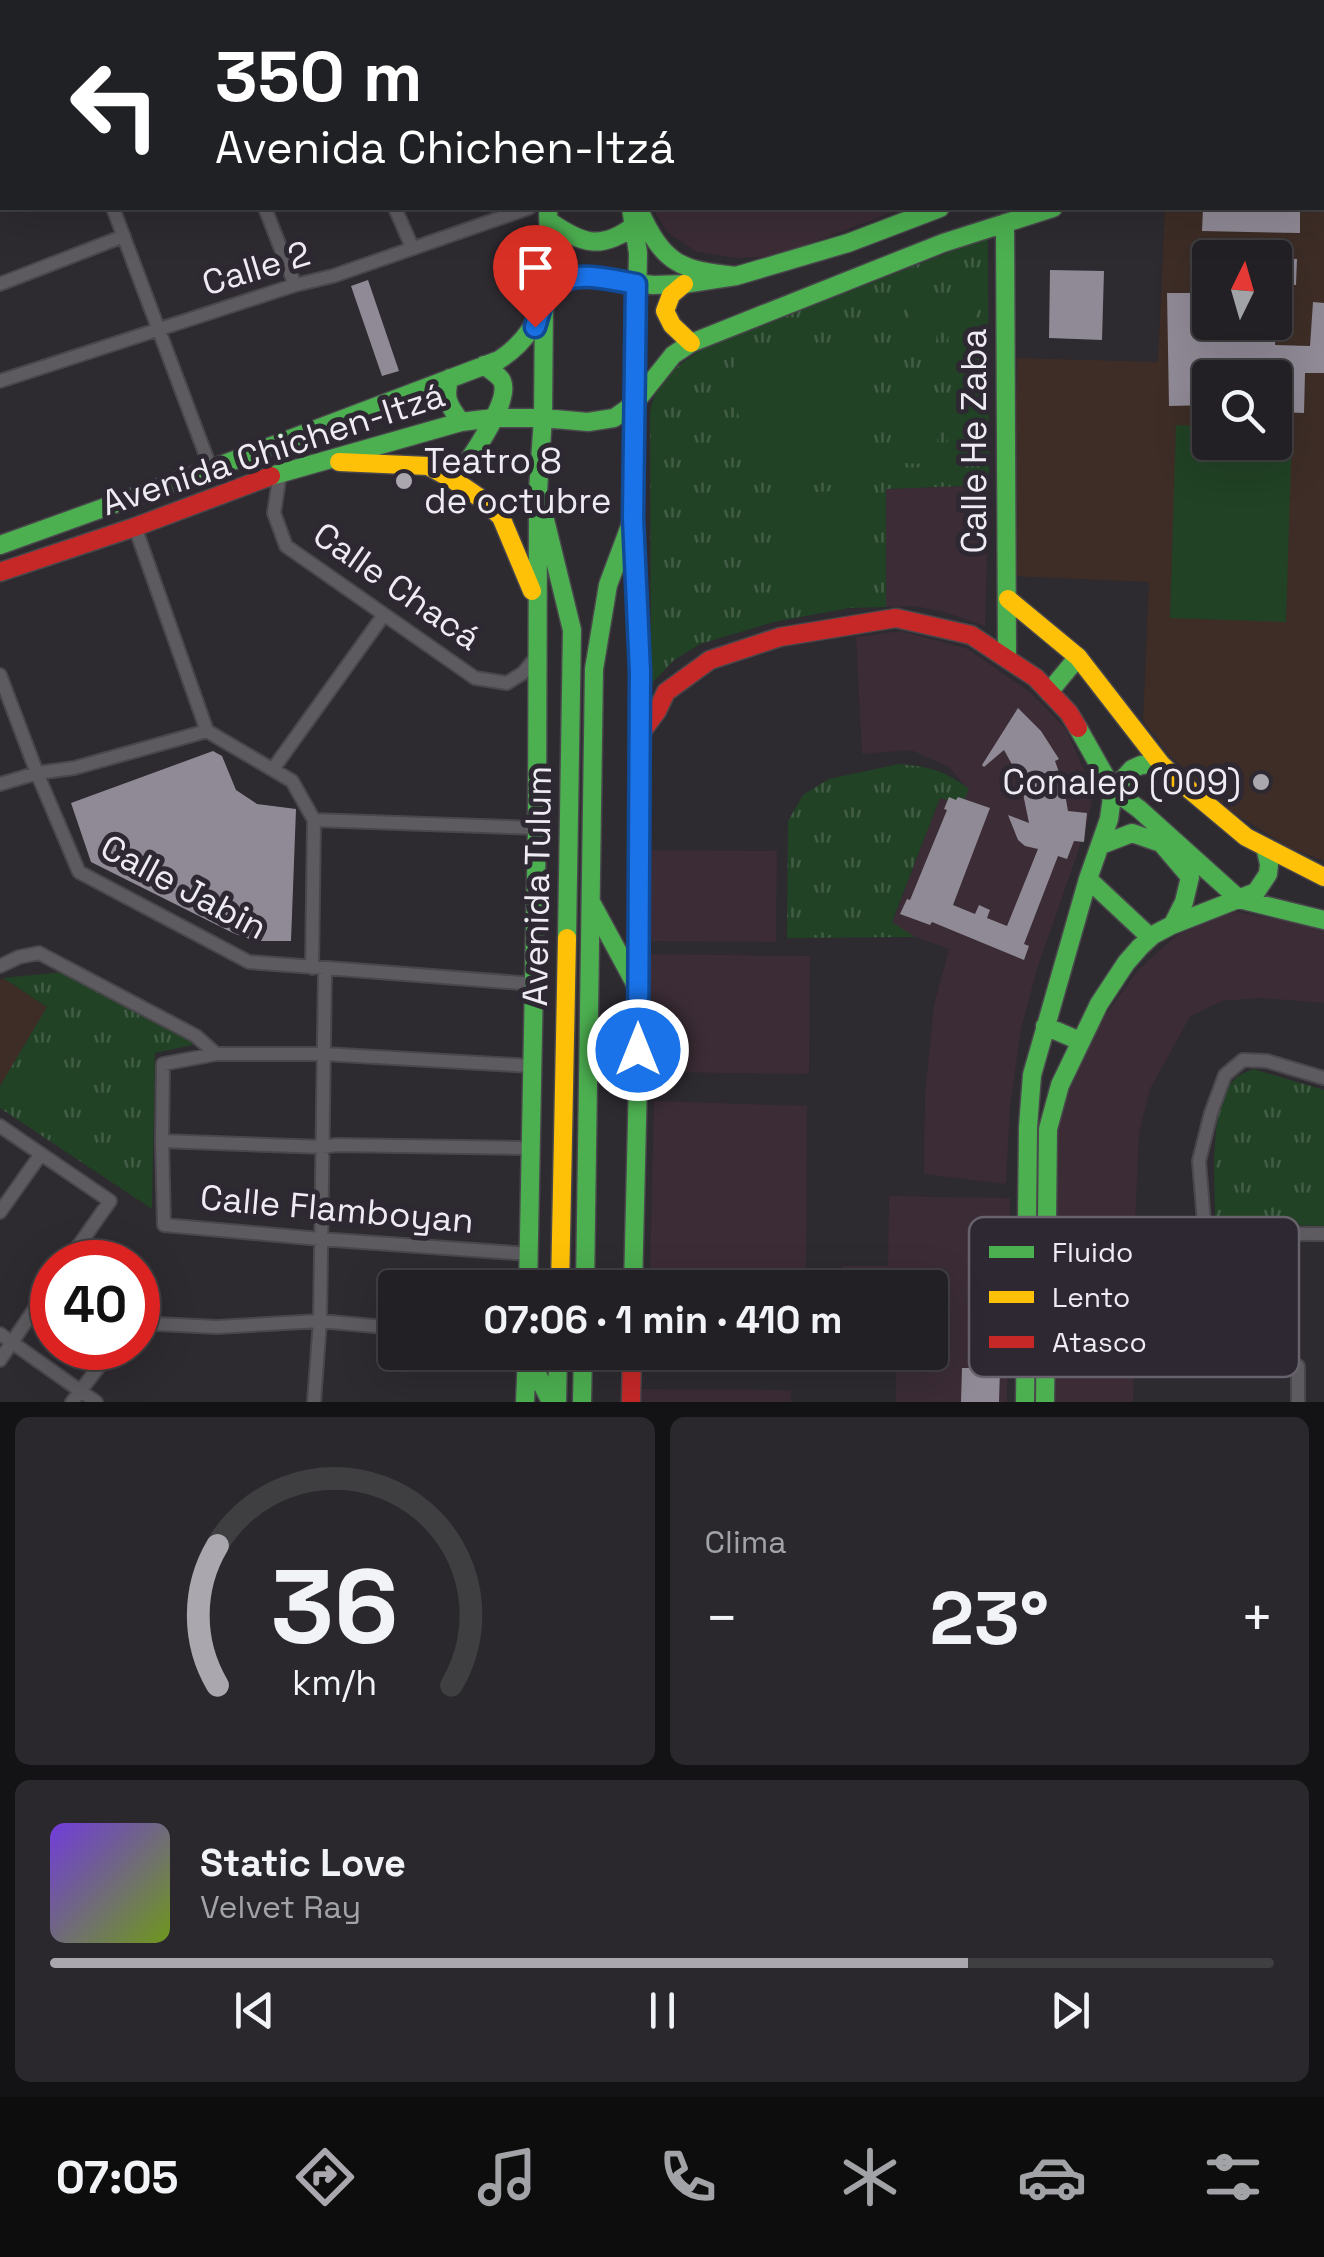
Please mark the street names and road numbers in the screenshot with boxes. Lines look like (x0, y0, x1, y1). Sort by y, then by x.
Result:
street label: Calle 2 (197, 231, 315, 305)
street label: Calle He Zaba (952, 328, 996, 554)
street label: Avenida Chichen-Itzá (96, 373, 450, 525)
street label: Calle Chacá (305, 512, 489, 660)
street label: Avenida Tulum (513, 765, 561, 1007)
street label: Calle Jabin (93, 825, 275, 949)
street label: Calle Flamboyan (198, 1175, 476, 1243)

